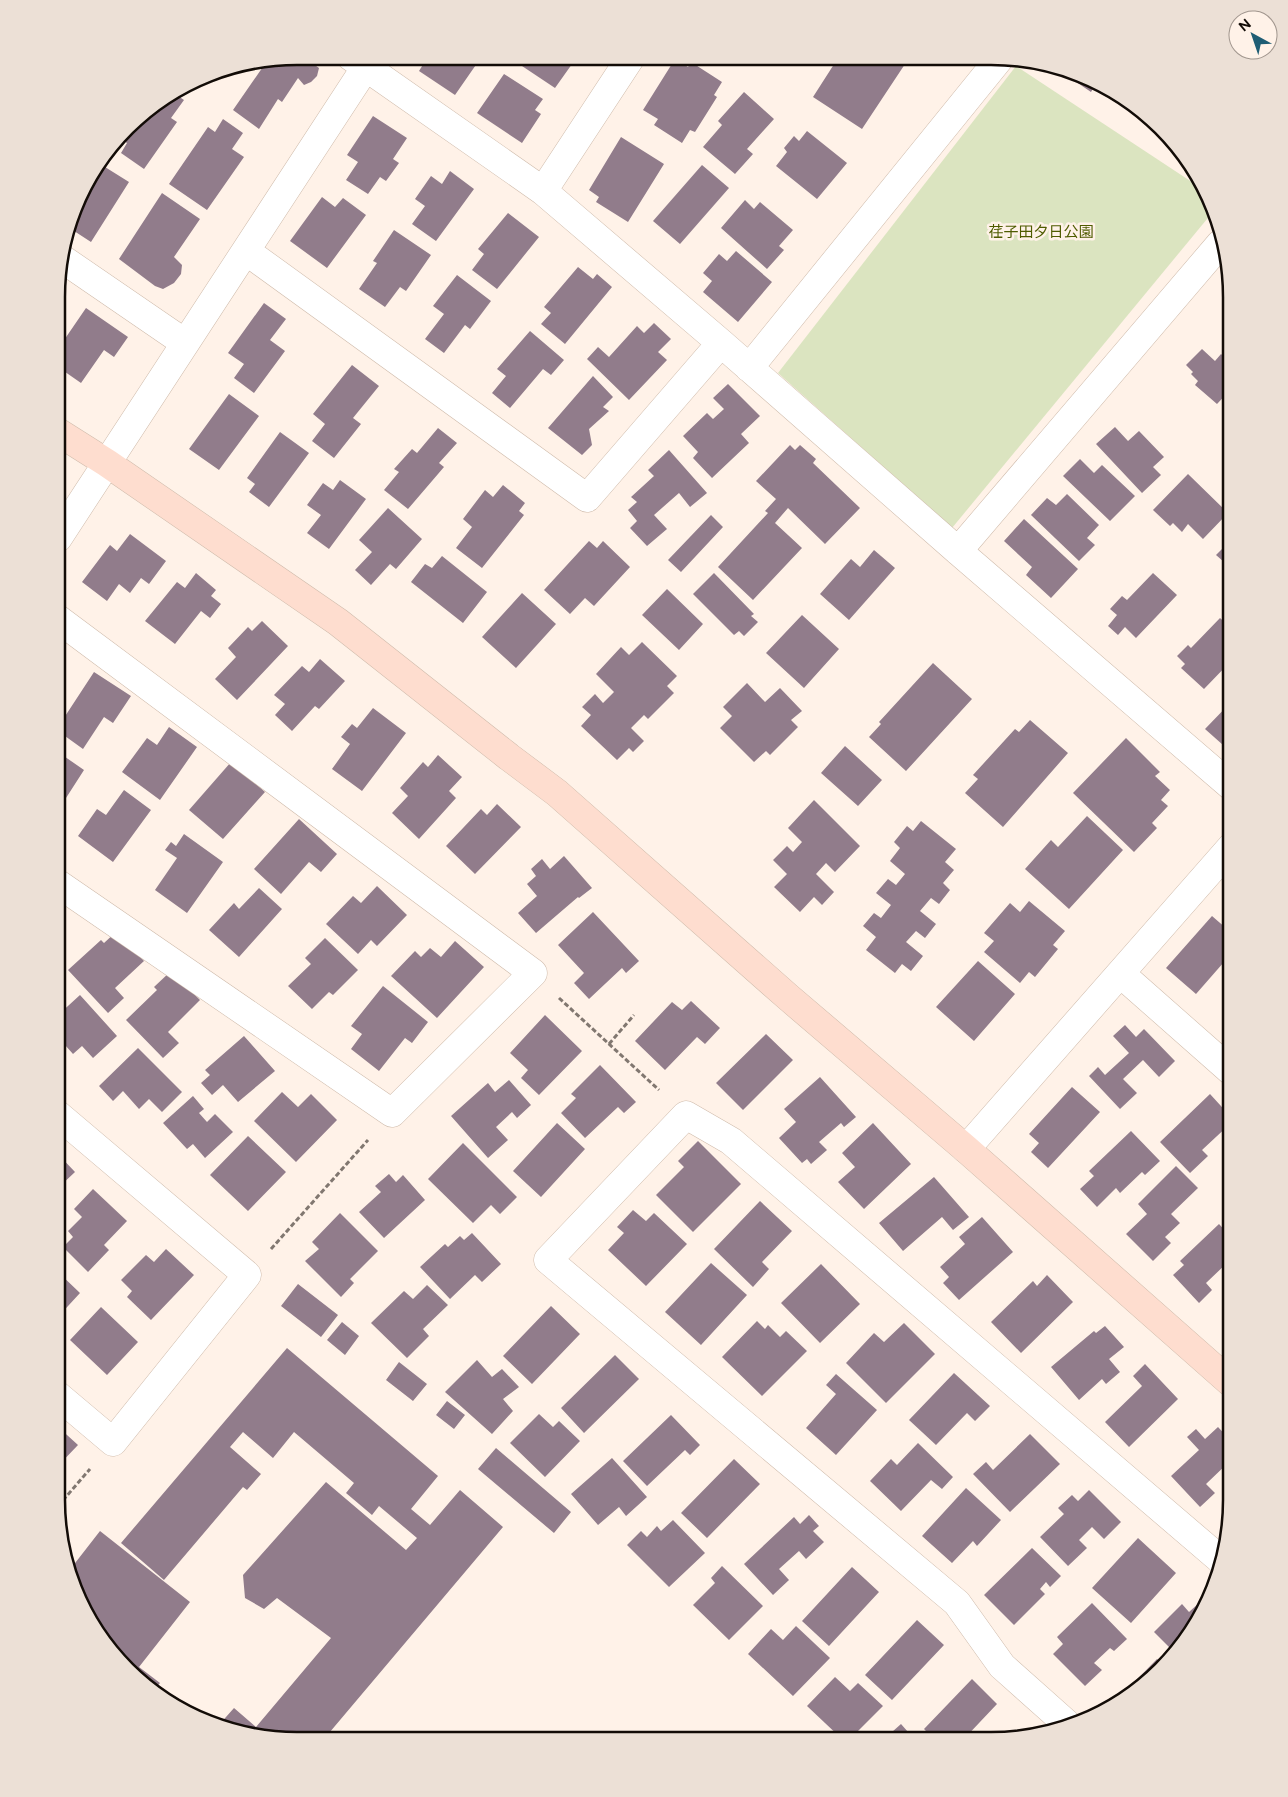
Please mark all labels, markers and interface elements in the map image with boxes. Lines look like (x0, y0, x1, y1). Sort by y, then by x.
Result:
north arrow (1228, 10, 1278, 60)
text: N (1235, 15, 1255, 35)
park label: 荏子田夕日公園 (988, 223, 1094, 241)

